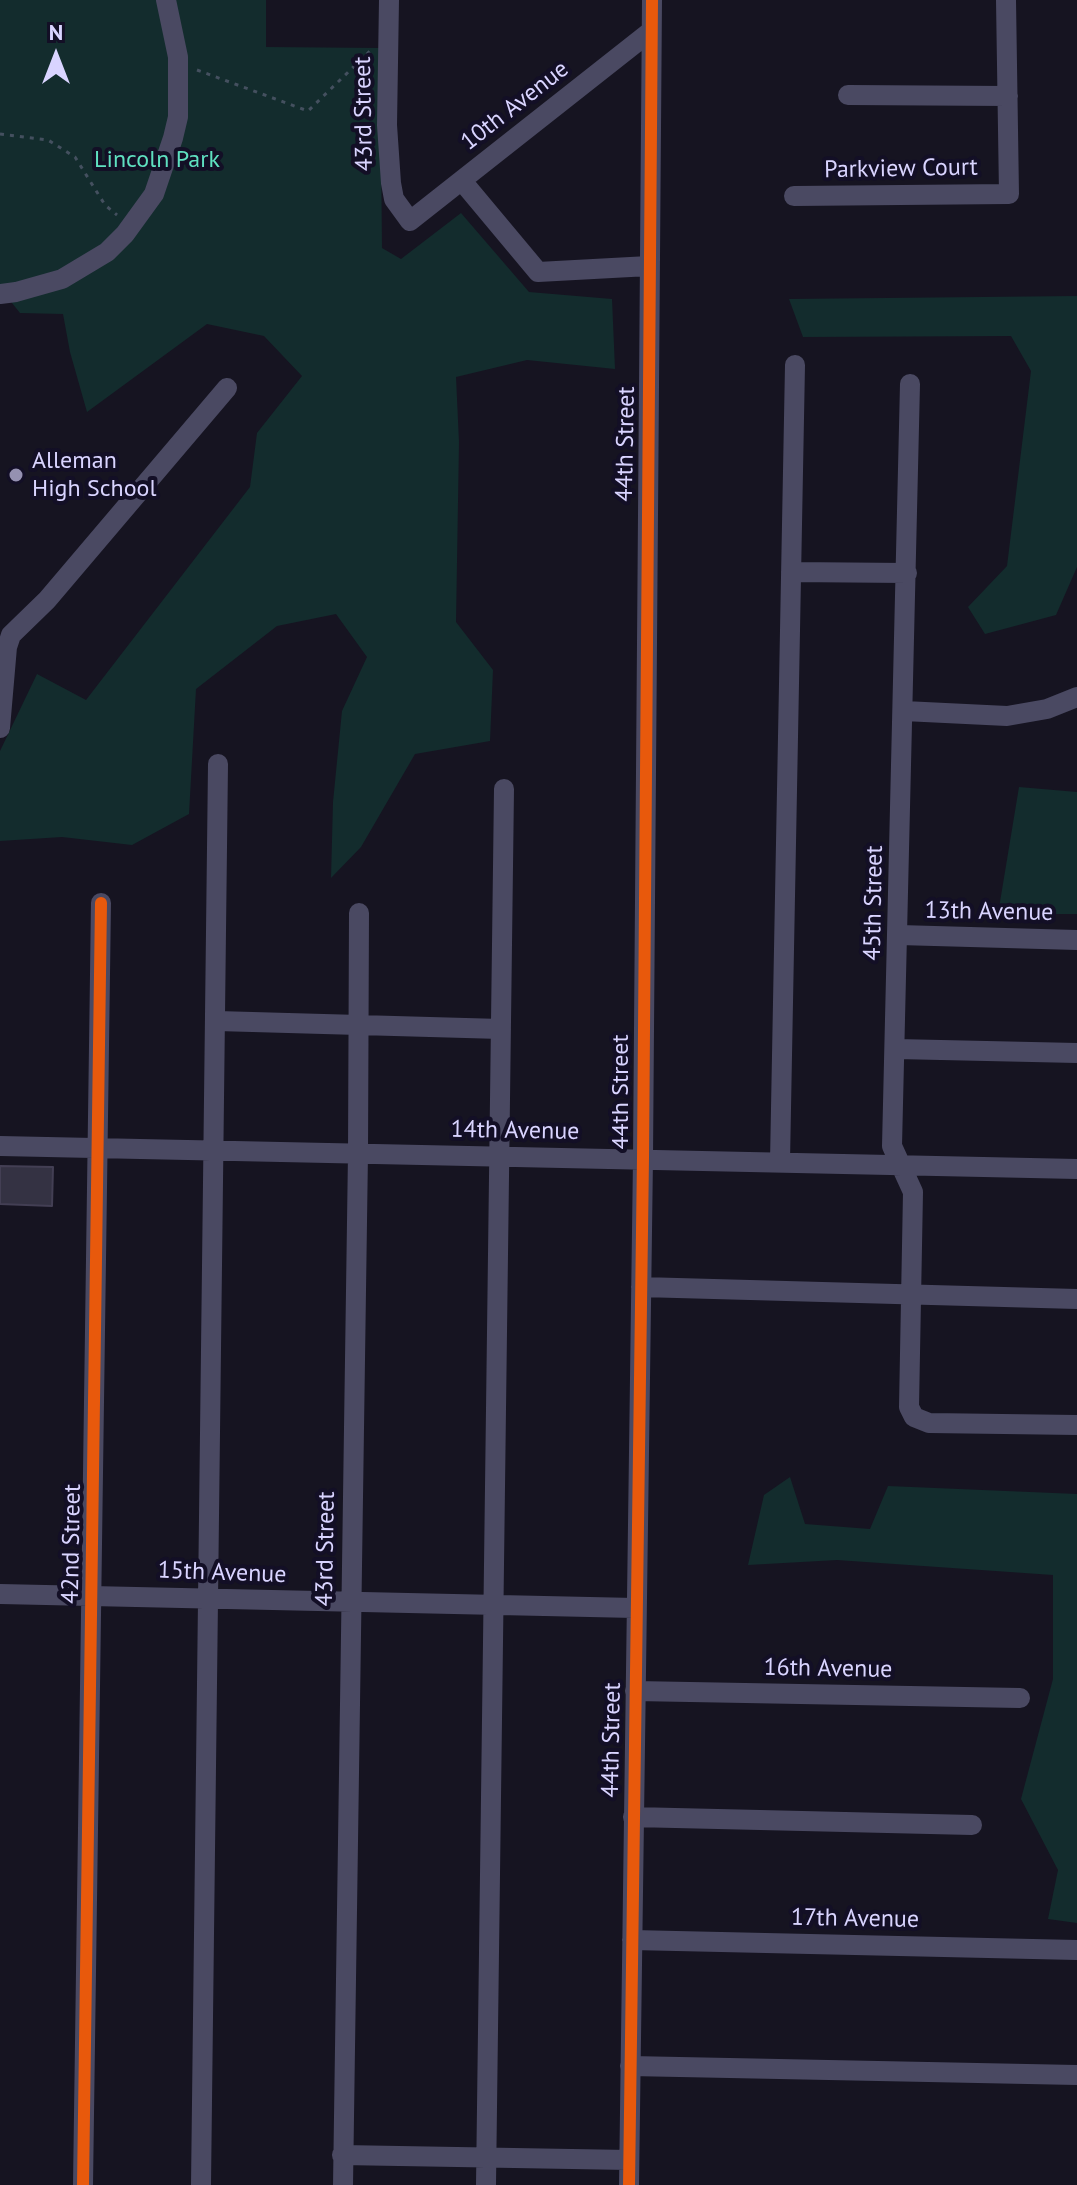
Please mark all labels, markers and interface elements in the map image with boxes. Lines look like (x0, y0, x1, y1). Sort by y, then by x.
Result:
north arrow (16, 16, 96, 96)
text: N (49, 18, 63, 46)
street label: 10th Avenue (455, 55, 575, 157)
street label: 43rd Street (349, 56, 379, 172)
park label: Lincoln Park (94, 146, 220, 174)
street label: Parkview Court (824, 153, 978, 185)
street label: 44th Street (611, 386, 641, 502)
place label: Alleman High School (32, 447, 156, 503)
marker: Alleman High School (7, 466, 25, 484)
street label: 45th Street (859, 845, 889, 961)
street label: 13th Avenue (924, 896, 1054, 928)
street label: 44th Street (607, 1034, 635, 1150)
street label: 14th Avenue (450, 1115, 580, 1147)
street label: 42nd Street (57, 1484, 87, 1604)
street label: 43rd Street (311, 1491, 341, 1607)
street label: 15th Avenue (157, 1556, 287, 1590)
street label: 16th Avenue (763, 1653, 893, 1685)
street label: 44th Street (597, 1682, 627, 1798)
street label: 17th Avenue (791, 1903, 919, 1935)

